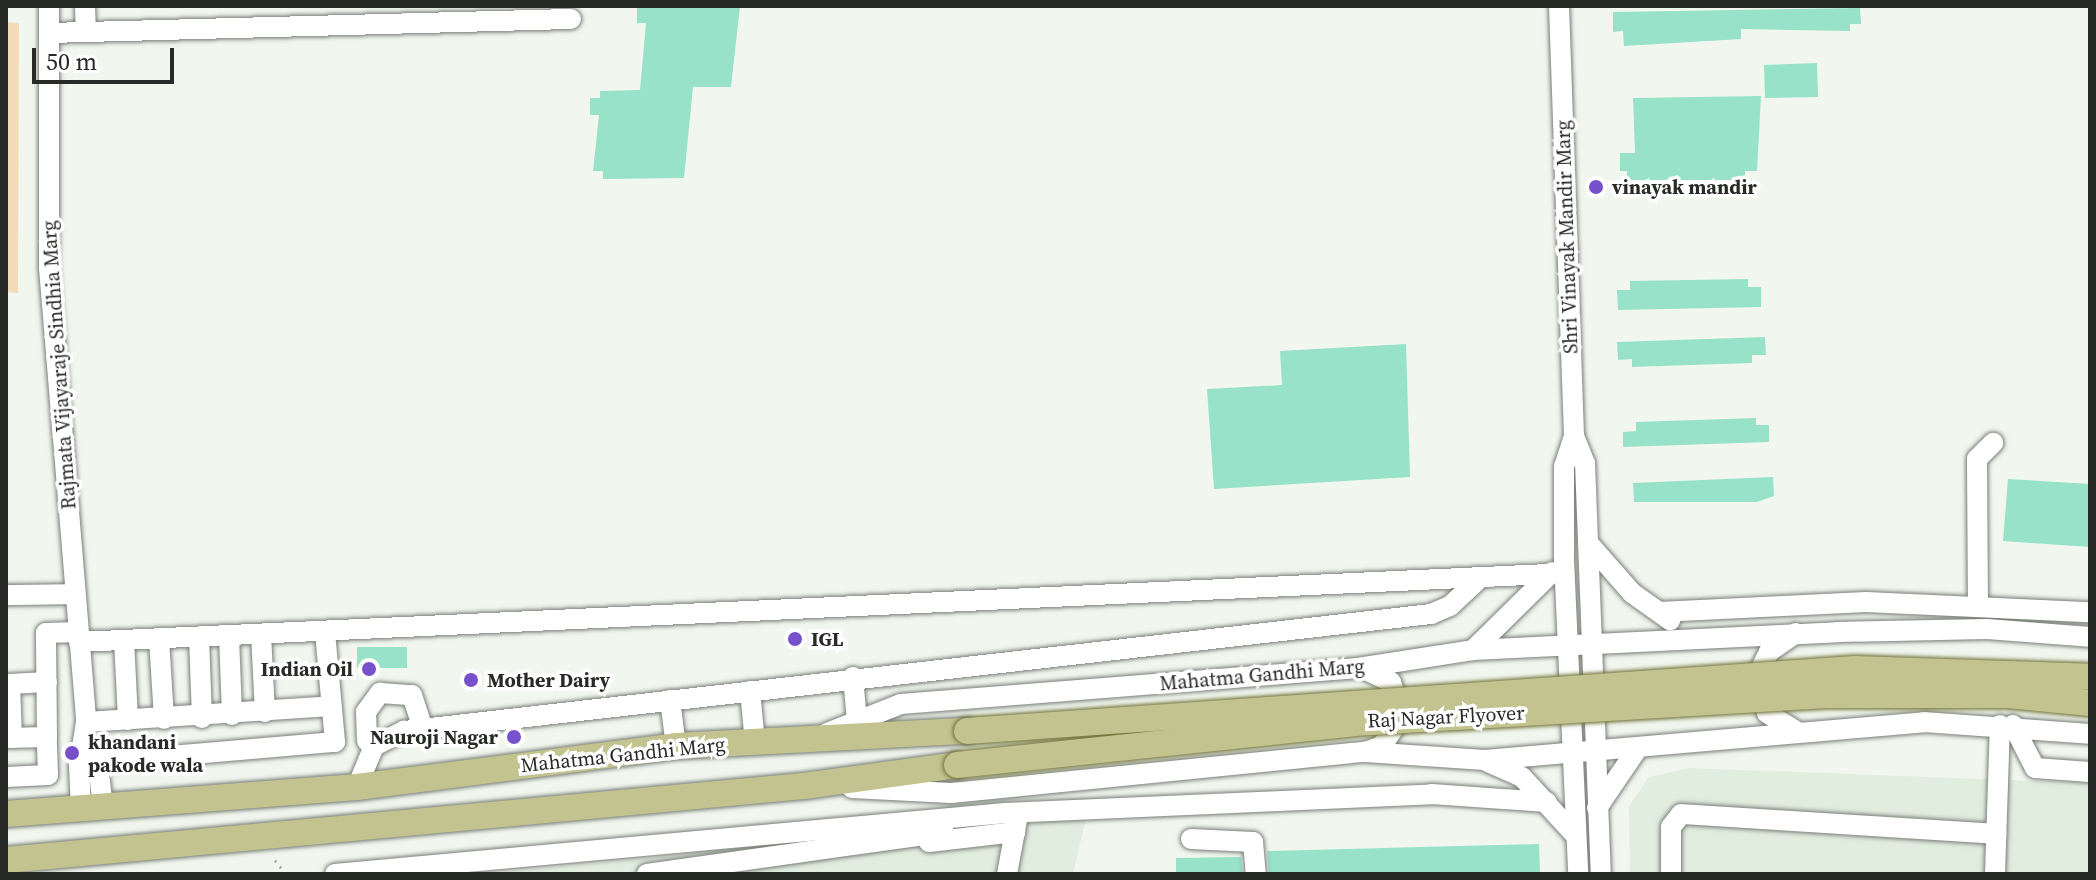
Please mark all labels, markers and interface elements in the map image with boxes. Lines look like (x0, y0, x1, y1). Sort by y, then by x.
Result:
scale bar (36, 32, 178, 82)
text: 50 m (46, 45, 97, 78)
street label: Shri Vinayak Mandir Marg (1551, 119, 1583, 355)
place label: vinayak mandir (1612, 175, 1757, 199)
marker: vinayak mandir (1587, 178, 1605, 196)
street label: Rajmata Vijayaraje Sindhia Marg (37, 219, 81, 511)
place label: IGL (811, 627, 843, 651)
marker: IGL (786, 630, 804, 648)
street label: Mahatma Gandhi Marg (1159, 654, 1365, 696)
place label: Indian Oil (261, 657, 353, 681)
marker: Indian Oil (360, 660, 378, 678)
place label: Mother Dairy (487, 668, 610, 692)
marker: Mother Dairy (462, 671, 480, 689)
street label: Raj Nagar Flyover (1367, 701, 1525, 733)
place label: Nauroji Nagar (370, 725, 498, 749)
marker: Nauroji Nagar (505, 728, 523, 746)
place label: khandani pakode wala (88, 730, 203, 777)
street label: Mahatma Gandhi Marg (520, 732, 726, 778)
marker: khandani pakode wala (63, 744, 81, 762)

